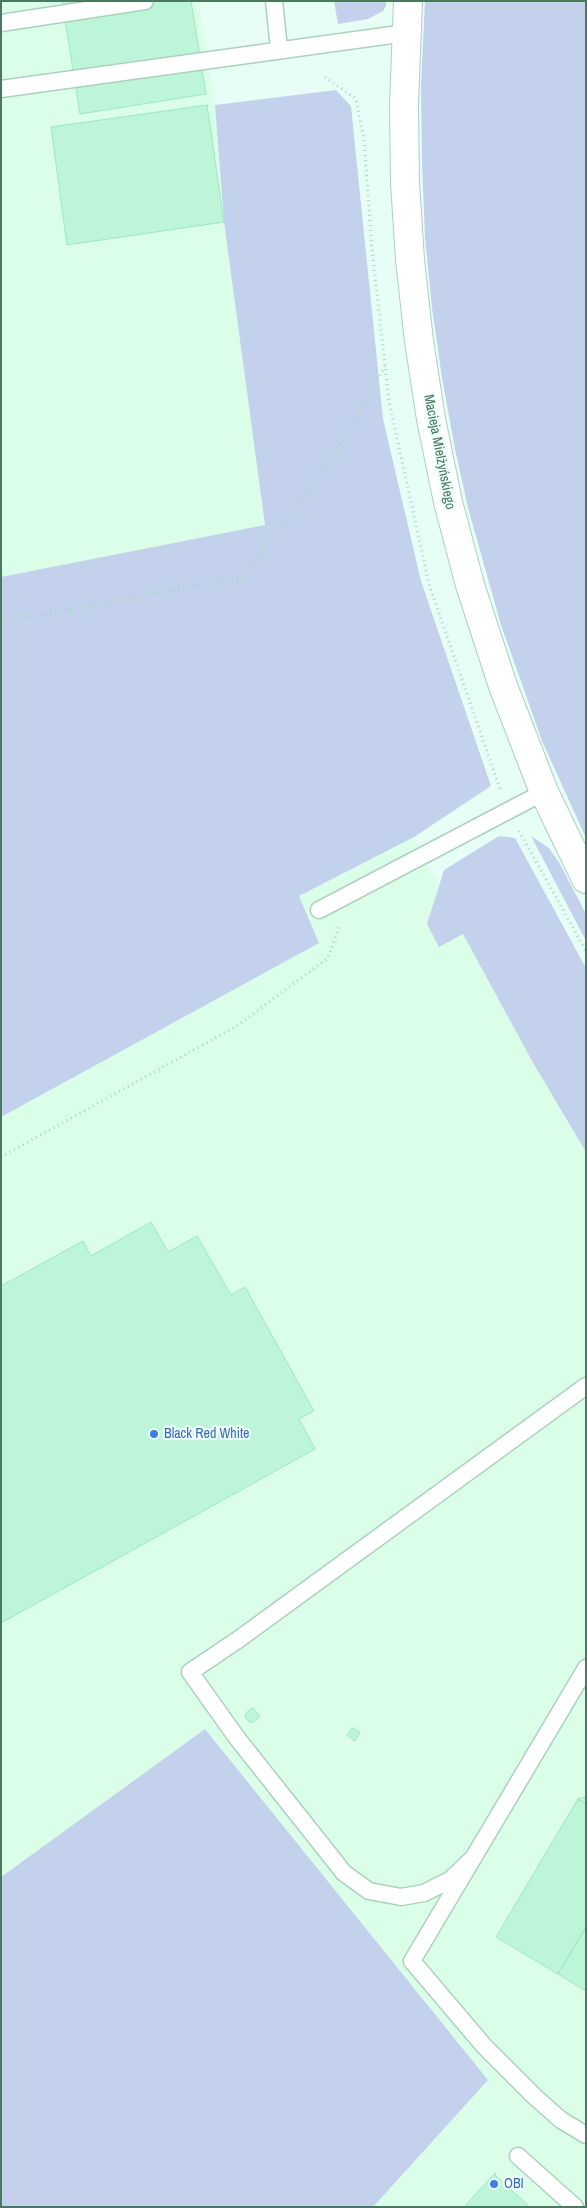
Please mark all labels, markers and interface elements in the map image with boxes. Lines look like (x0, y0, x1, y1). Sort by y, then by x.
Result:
street label: Macieja Mielżyńskiego (420, 393, 458, 511)
place label: Black Red White (164, 1426, 249, 1442)
marker: Black Red White (148, 1428, 160, 1440)
place label: OBI (504, 2176, 524, 2192)
marker: OBI (488, 2178, 500, 2190)

